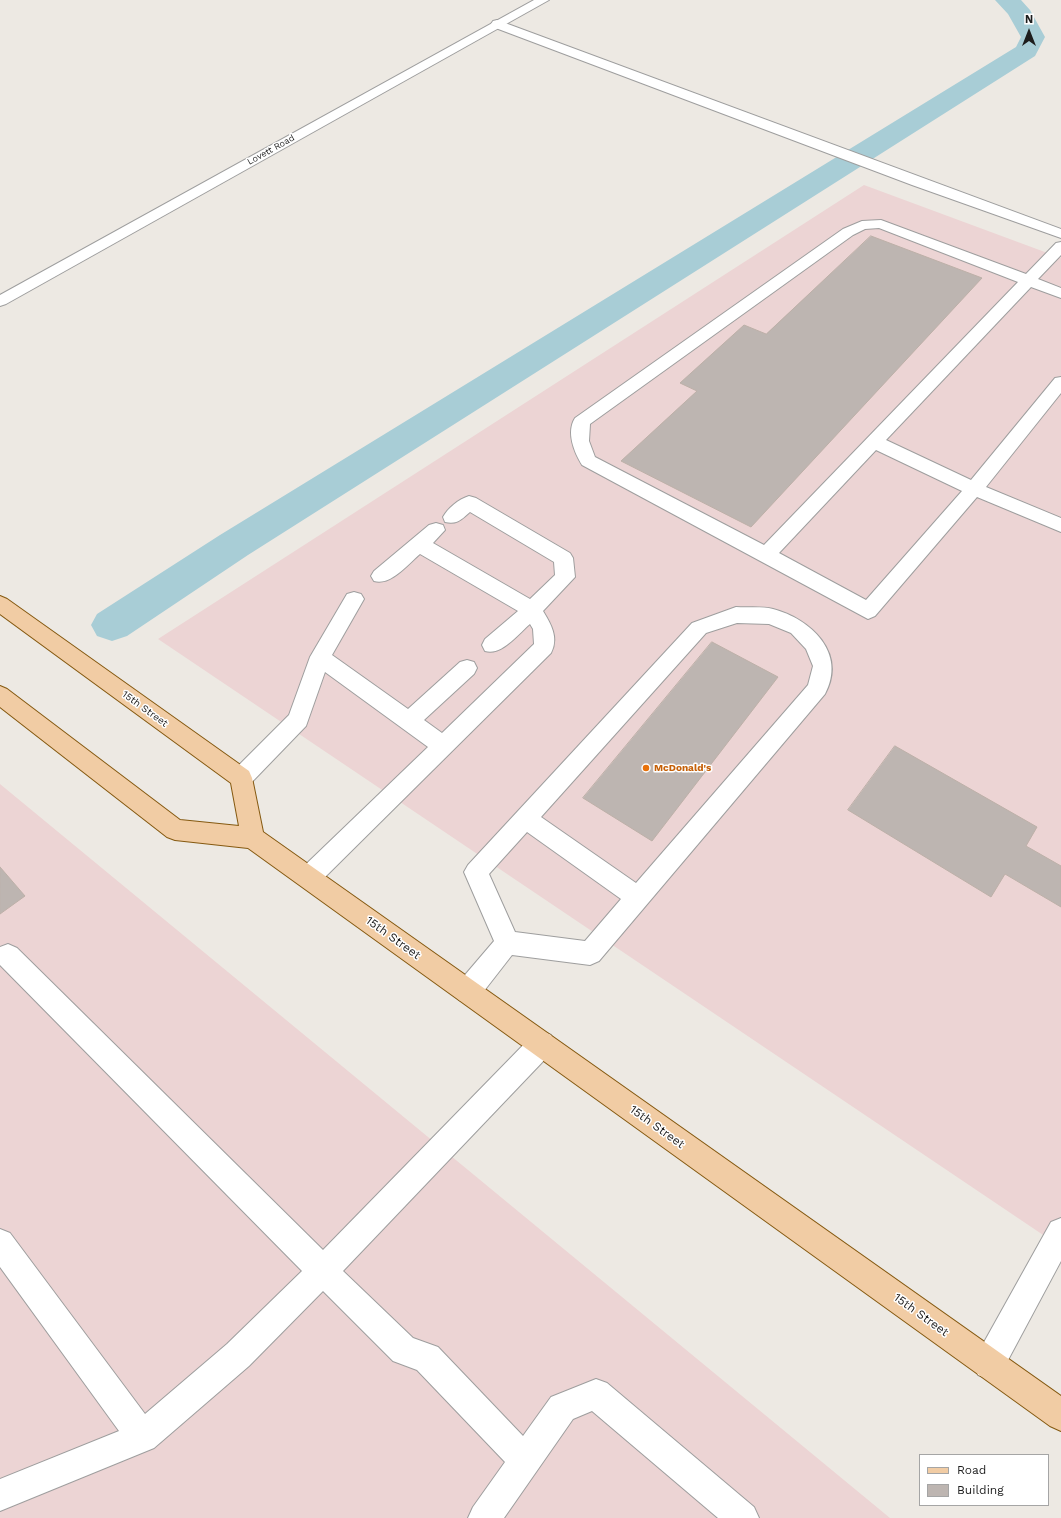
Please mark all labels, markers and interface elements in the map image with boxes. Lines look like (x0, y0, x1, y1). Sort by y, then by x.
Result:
north arrow (1009, 12, 1049, 52)
text: N (1025, 13, 1033, 26)
street label: Lovett Road (245, 133, 297, 167)
street label: 15th Street (120, 688, 170, 730)
place label: McDonald's (654, 762, 711, 774)
marker: McDonald's (641, 763, 651, 773)
street label: 15th Street (363, 913, 423, 963)
street label: 15th Street (627, 1102, 687, 1152)
street label: 15th Street (891, 1290, 951, 1340)
legend (919, 1454, 1049, 1506)
text: Road (957, 1463, 986, 1477)
text: Building (957, 1483, 1004, 1497)

